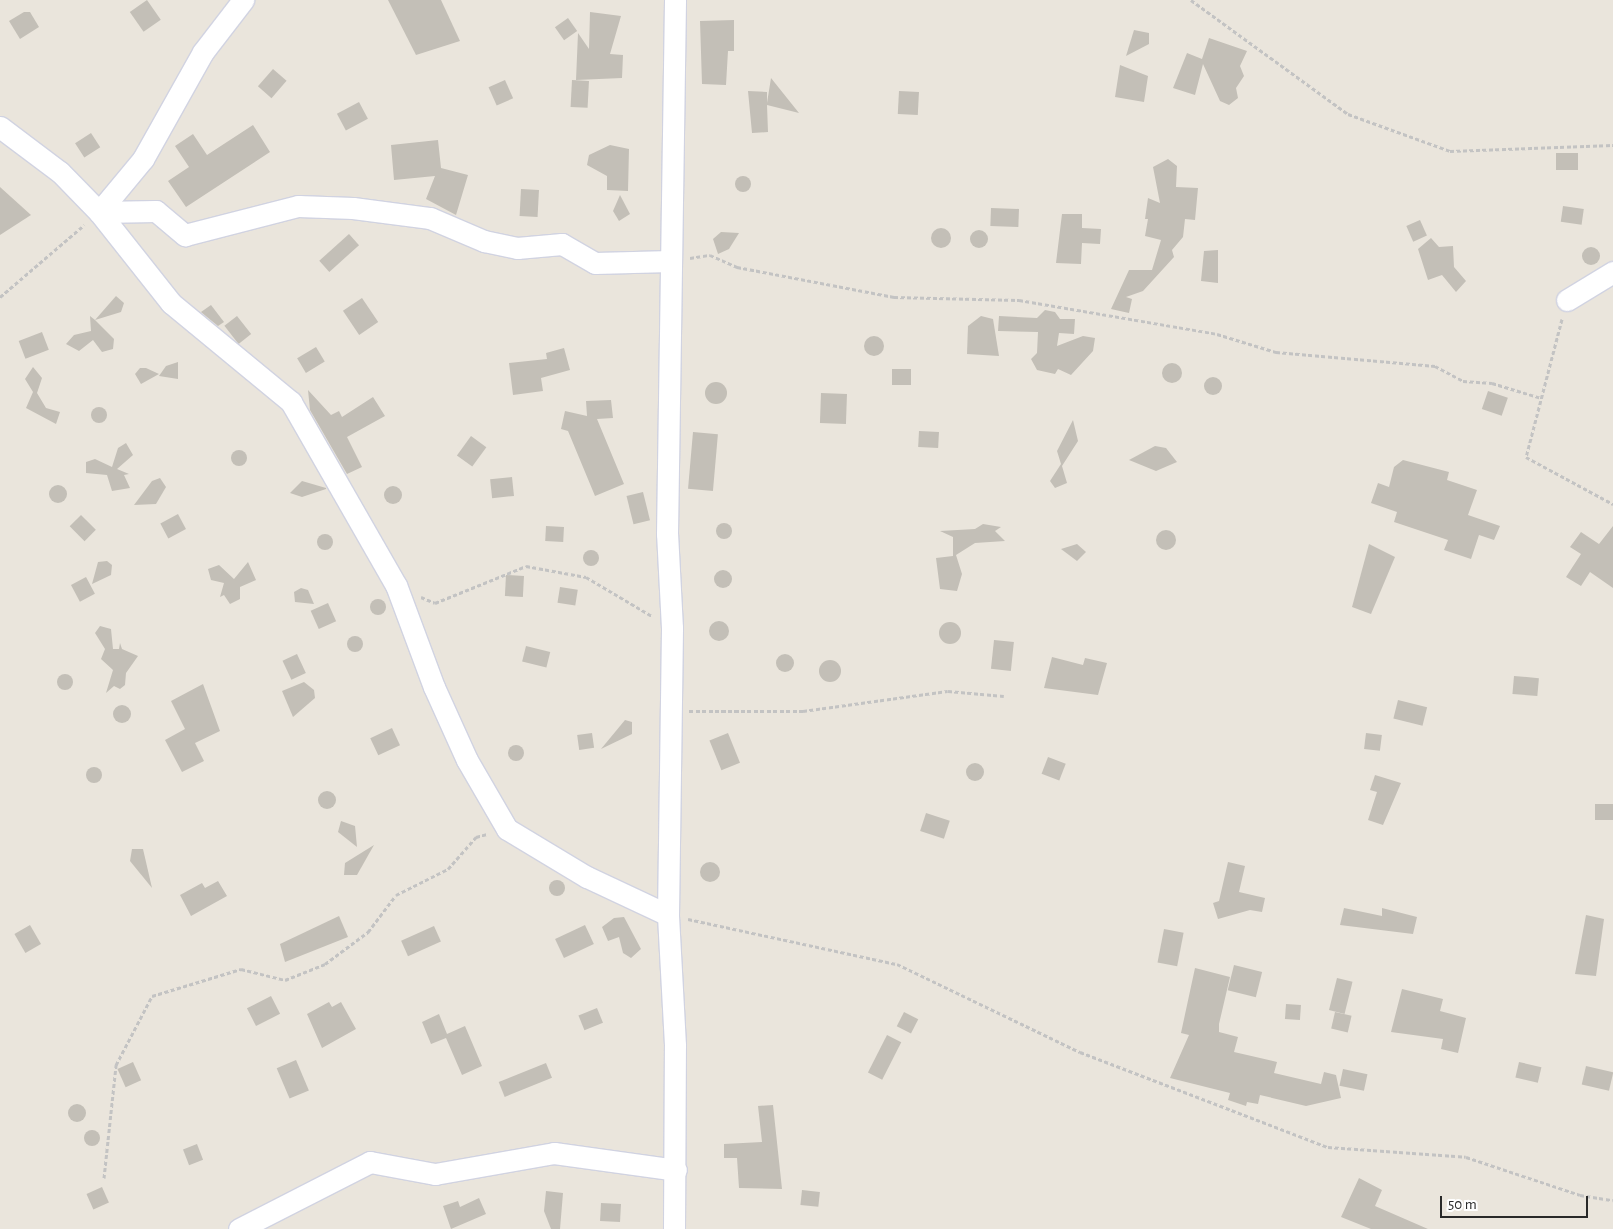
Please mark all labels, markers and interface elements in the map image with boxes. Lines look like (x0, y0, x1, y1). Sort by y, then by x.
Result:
scale bar (1443, 1186, 1590, 1218)
text: 50 m (1448, 1197, 1477, 1212)

